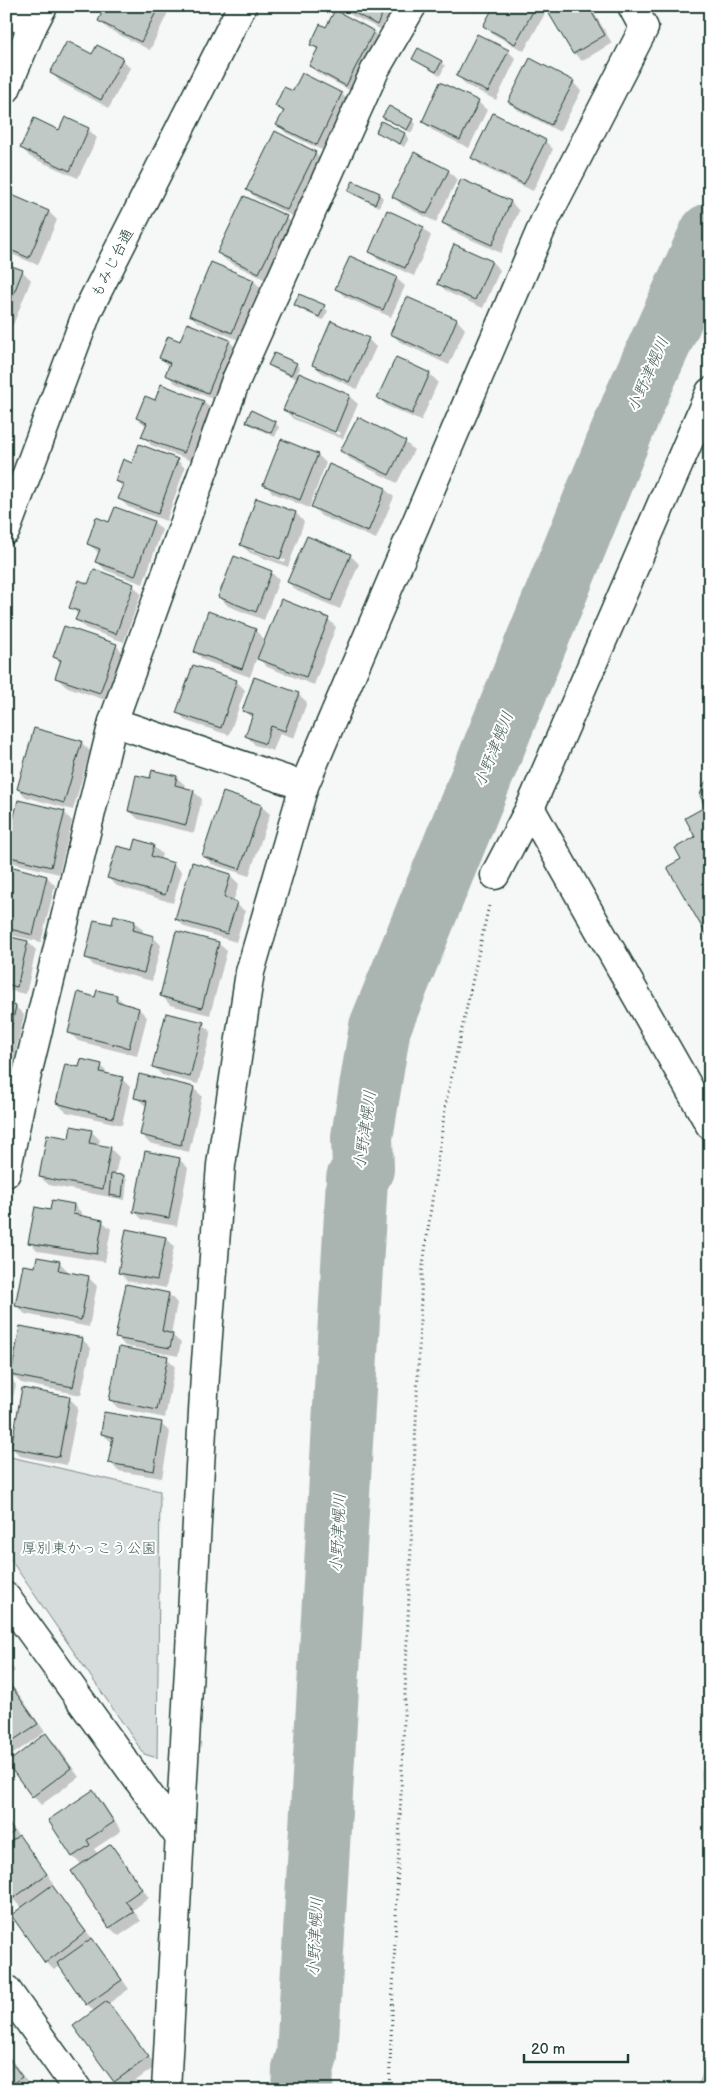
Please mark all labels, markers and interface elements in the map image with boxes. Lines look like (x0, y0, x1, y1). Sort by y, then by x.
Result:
street label: もみじ台通 (87, 225, 138, 301)
water label: 小野津幌川 (623, 334, 673, 415)
water label: 小野津幌川 (471, 709, 518, 790)
water label: 小野津幌川 (351, 1089, 380, 1171)
water label: 小野津幌川 (327, 1493, 350, 1574)
park label: 厚別東かっこう公園 (21, 1539, 157, 1558)
water label: 小野津幌川 (304, 1897, 327, 1978)
scale bar (524, 2031, 627, 2063)
text: 20 m (531, 2040, 565, 2059)

